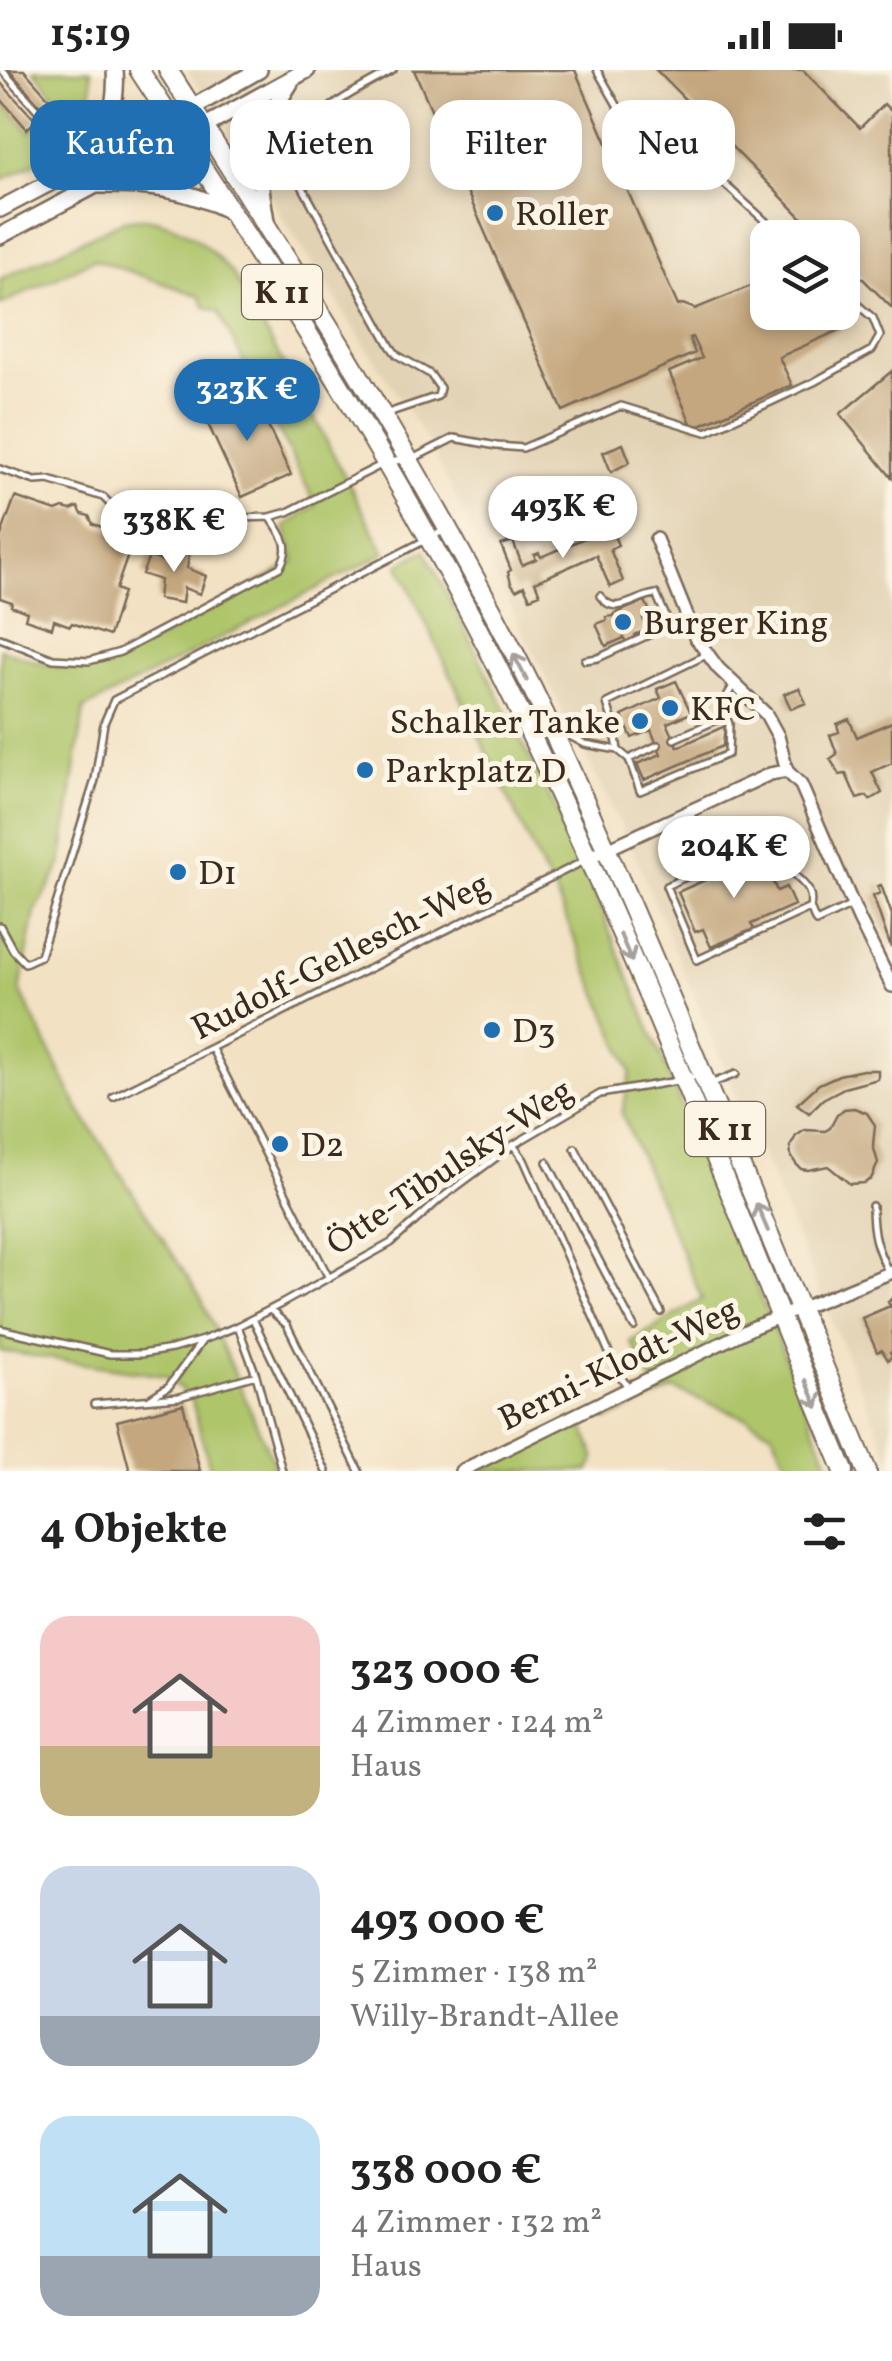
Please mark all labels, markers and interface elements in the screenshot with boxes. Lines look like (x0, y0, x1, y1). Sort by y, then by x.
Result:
text: 15:19 (50, 9, 131, 62)
chip: Kaufen (30, 100, 210, 190)
chip: Mieten (230, 100, 410, 190)
chip: Filter (430, 100, 582, 190)
chip: Neu (602, 100, 735, 190)
place label: Roller (515, 192, 609, 240)
marker: Roller (484, 202, 506, 224)
map controls (750, 220, 860, 330)
button: layers (750, 220, 860, 330)
road number: K 11 (242, 265, 322, 319)
pin: 323K € (166, 359, 328, 444)
text: 323K € (196, 369, 298, 413)
pin: 493K € (482, 476, 644, 561)
text: 493K € (510, 486, 616, 530)
pin: 338K € (93, 490, 255, 575)
text: 338K € (122, 500, 226, 544)
place label: Burger King (643, 601, 828, 649)
marker: Burger King (612, 611, 634, 633)
one-way arrow (510, 652, 529, 682)
place label: KFC (690, 687, 756, 735)
marker: KFC (659, 697, 681, 719)
place label: Schalker Tanke (390, 700, 620, 748)
marker: Schalker Tanke (629, 710, 651, 732)
place label: Parkplatz D (385, 749, 566, 797)
marker: Parkplatz D (354, 759, 376, 781)
pin: 204K € (653, 816, 815, 901)
text: 204K € (680, 826, 788, 870)
place label: D1 (198, 851, 237, 899)
marker: D1 (167, 861, 189, 883)
street label: Rudolf-Gellesch-Weg (184, 862, 499, 1054)
one-way arrow (618, 932, 636, 963)
place label: D3 (512, 1009, 556, 1057)
marker: D3 (481, 1019, 503, 1041)
street label: Ötte-Tibulsky-Weg (318, 1068, 583, 1269)
road number: K 11 (685, 1102, 765, 1156)
place label: D2 (300, 1123, 344, 1171)
marker: D2 (269, 1133, 291, 1155)
one-way arrow (752, 1202, 770, 1233)
street label: Berni-Klodt-Weg (491, 1287, 747, 1445)
one-way arrow (804, 1378, 822, 1408)
text: 4 Objekte (40, 1502, 227, 1561)
icon: filters (797, 1504, 852, 1559)
text: 323 000 € (350, 1643, 540, 1702)
icon: home (120, 1656, 240, 1776)
text: 4 Zimmer · 124 m² (350, 1702, 604, 1746)
text: Haus (350, 1746, 422, 1790)
text: 493 000 € (350, 1893, 545, 1952)
icon: home (120, 1906, 240, 2026)
text: 5 Zimmer · 138 m² (350, 1952, 598, 1996)
text: Willy-Brandt-Allee (350, 1996, 619, 2040)
text: 338 000 € (350, 2143, 542, 2202)
icon: home (120, 2156, 240, 2276)
text: 4 Zimmer · 132 m² (350, 2202, 602, 2246)
text: Haus (350, 2246, 422, 2290)

